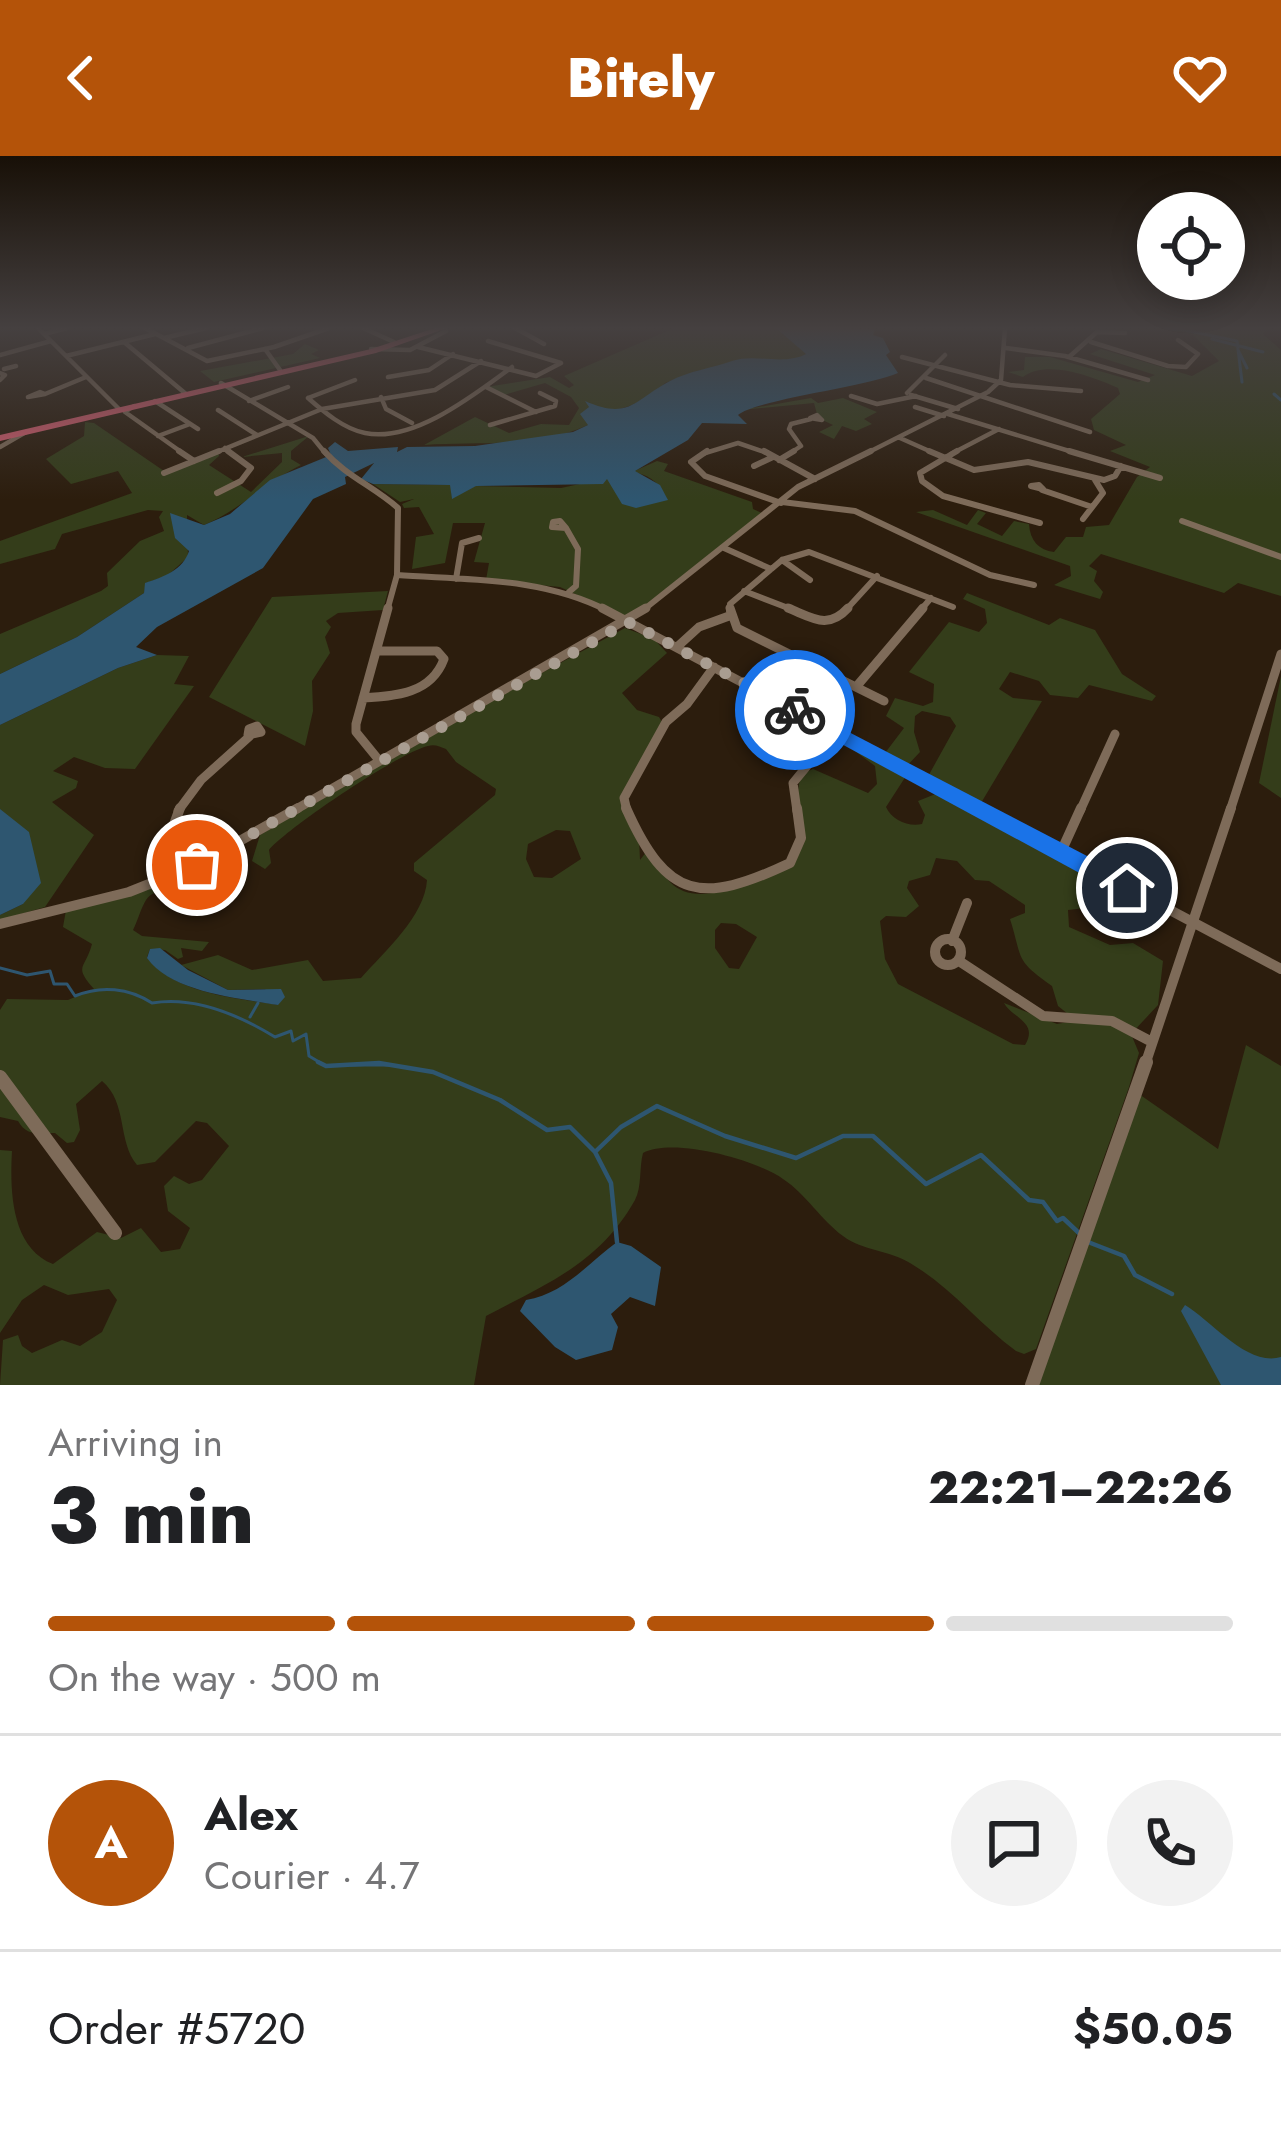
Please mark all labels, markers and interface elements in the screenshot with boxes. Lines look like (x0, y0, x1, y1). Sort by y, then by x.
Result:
text: Bitely (567, 39, 714, 117)
icon: back (48, 45, 114, 111)
icon: heart (1167, 45, 1233, 111)
map controls (1137, 192, 1245, 300)
button: locate (1137, 192, 1245, 300)
courier (735, 650, 855, 770)
icon: bike (762, 677, 828, 743)
pin (146, 814, 248, 916)
icon: bag (164, 832, 230, 898)
pin (1076, 837, 1178, 939)
icon: home (1094, 855, 1160, 921)
text: Arriving in (48, 1414, 223, 1471)
text: 22:21–22:26 (928, 1455, 1233, 1520)
text: 3 min (48, 1460, 254, 1572)
text: On the way · 500 m (48, 1649, 381, 1706)
button: chat (951, 1780, 1077, 1906)
button: phone (1107, 1780, 1233, 1906)
text: Alex (204, 1782, 298, 1847)
text: A (94, 1810, 128, 1875)
text: Courier · 4.7 (204, 1847, 419, 1904)
text: Order #5720 (48, 1996, 306, 2061)
text: $50.05 (1073, 1996, 1233, 2061)

